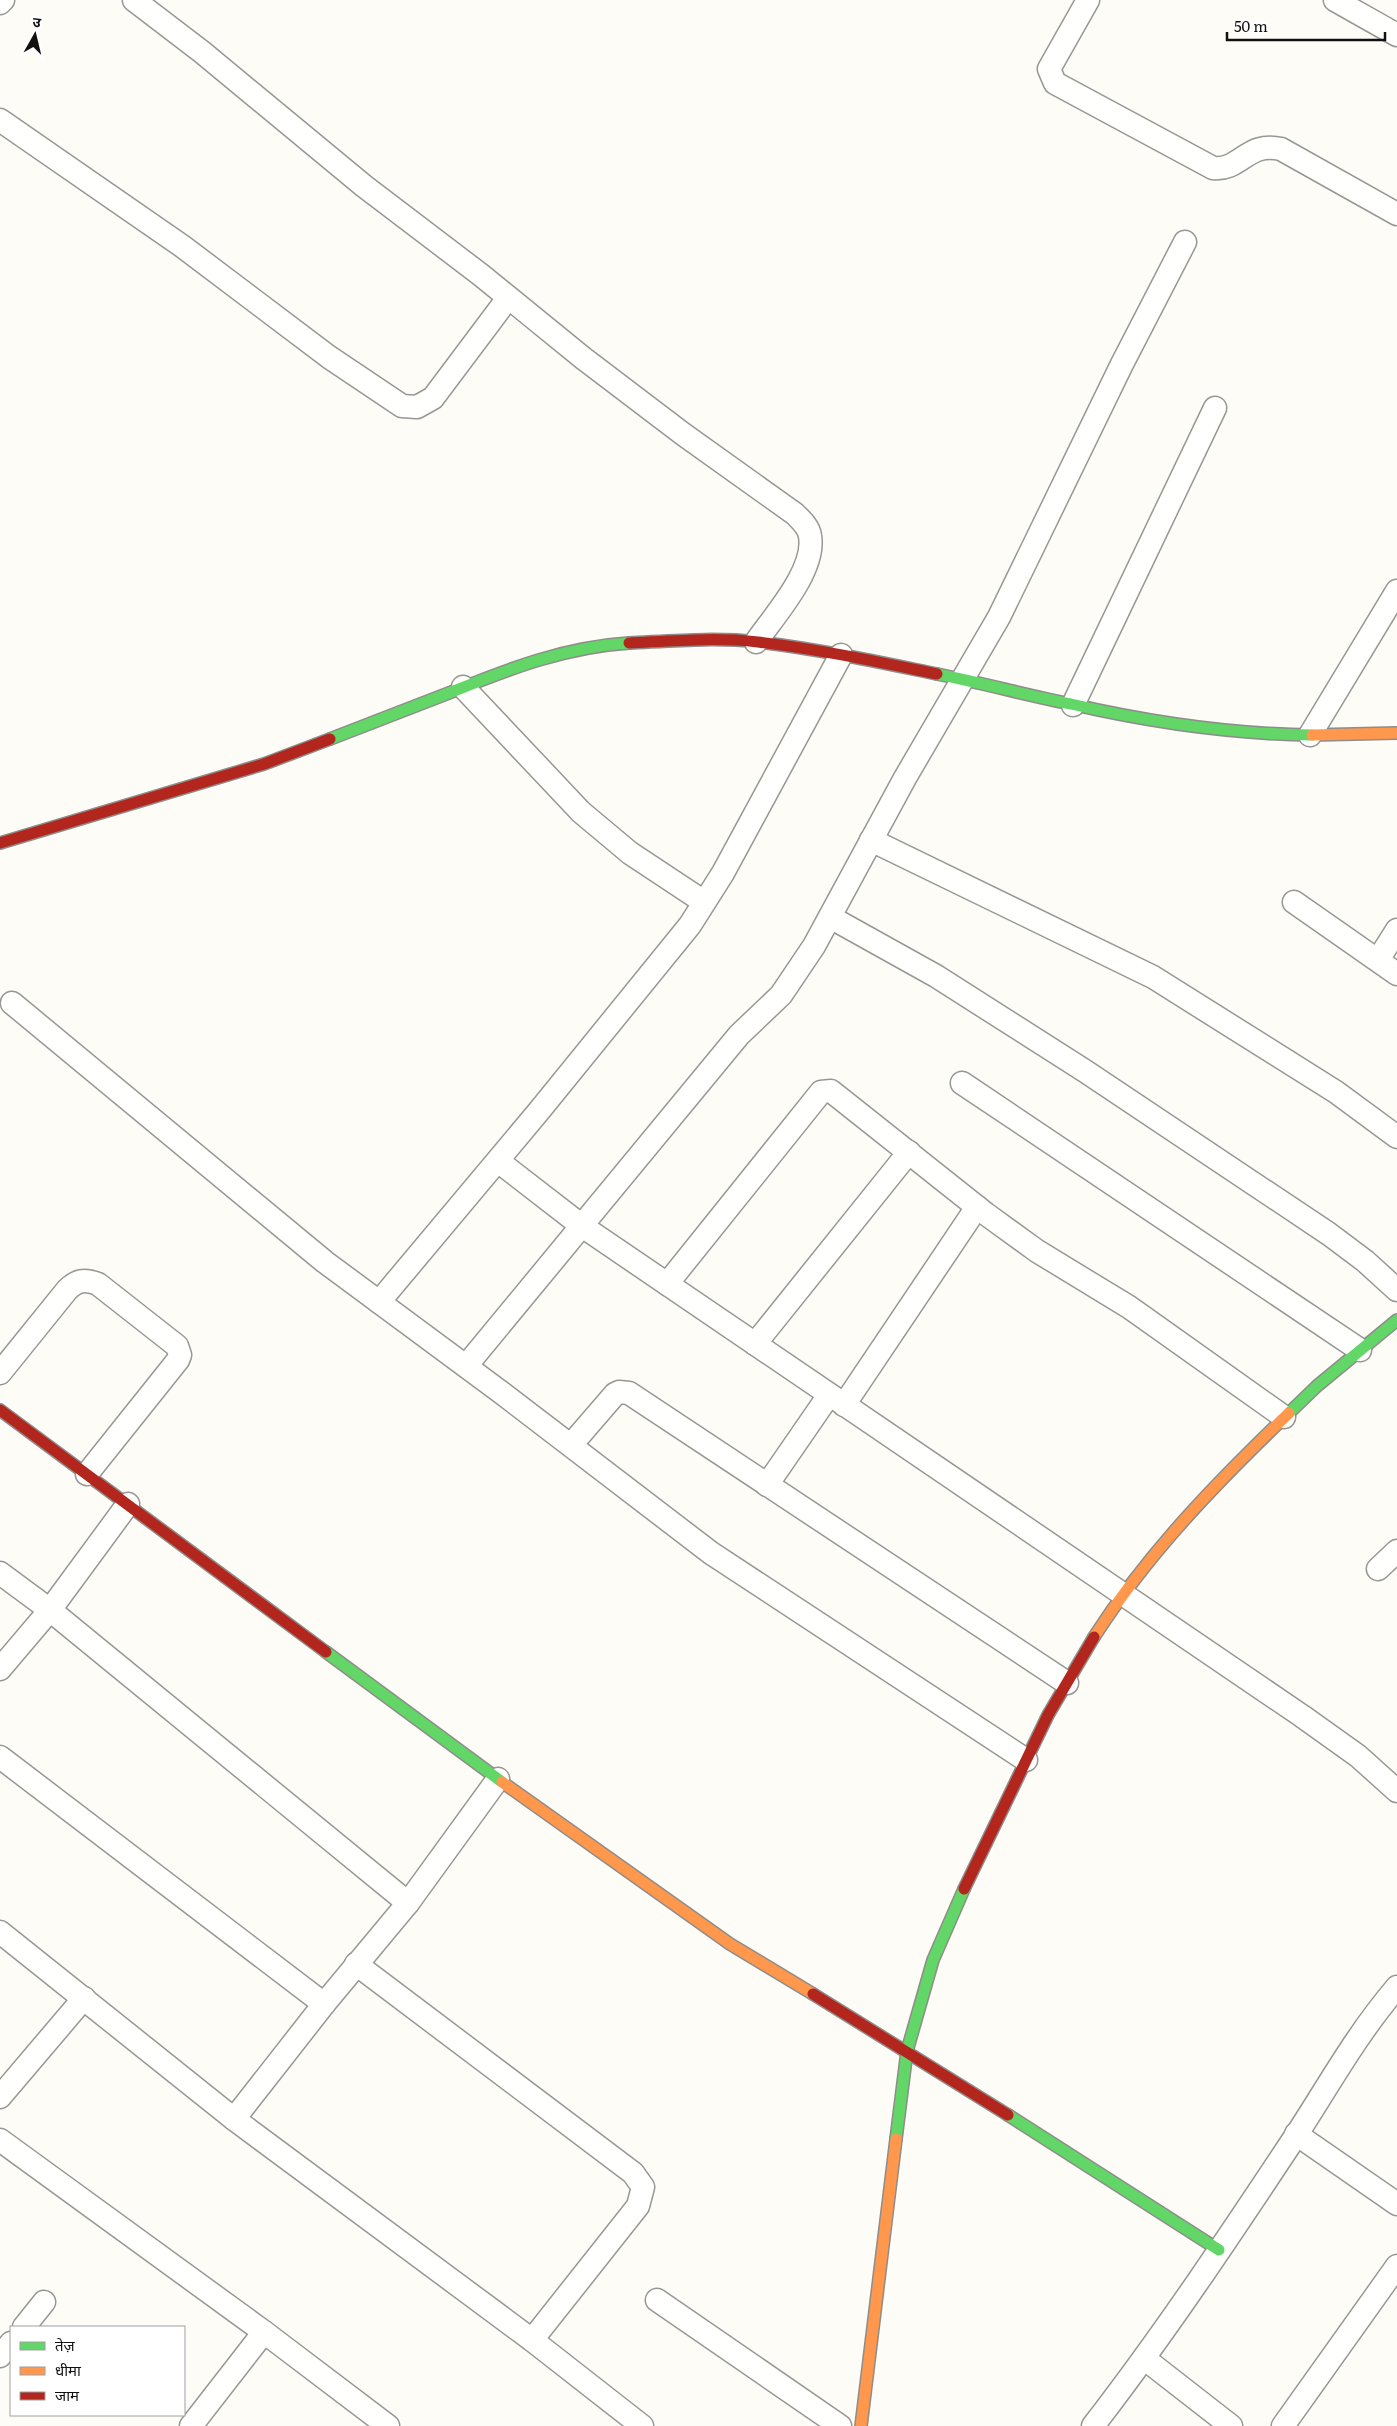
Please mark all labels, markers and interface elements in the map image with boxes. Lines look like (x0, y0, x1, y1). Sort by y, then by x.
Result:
north arrow (10, 10, 60, 60)
scale bar (1227, 10, 1384, 42)
text: उ (31, 11, 43, 32)
text: 50 m (1234, 14, 1268, 37)
legend (10, 2326, 185, 2416)
text: तेज़ (55, 2333, 76, 2356)
text: धीमा (55, 2358, 82, 2381)
text: जाम (55, 2383, 80, 2406)

